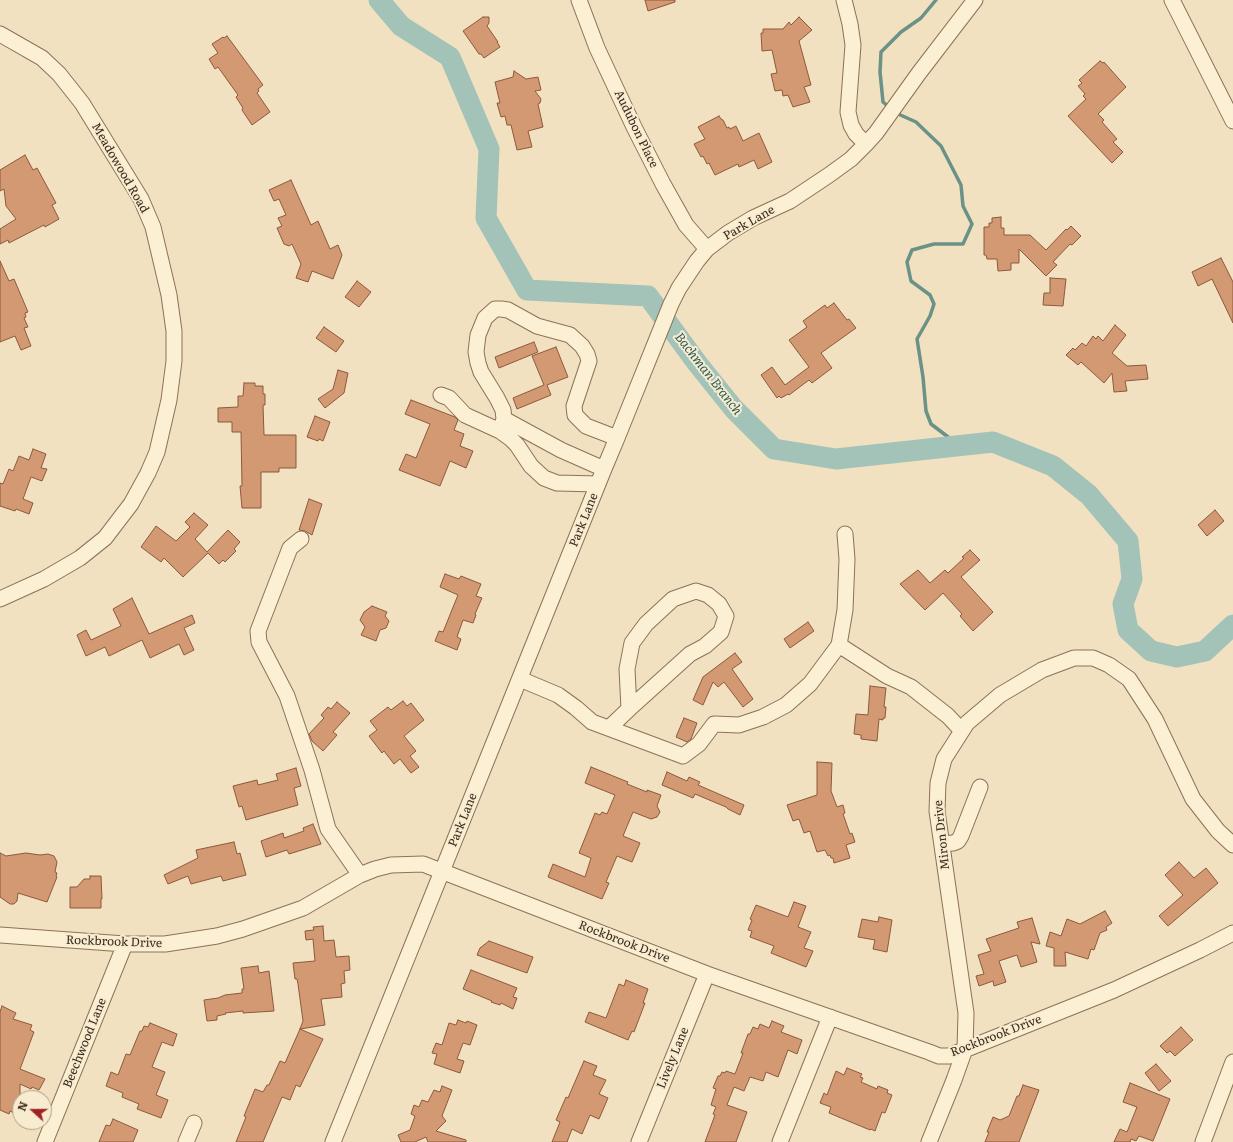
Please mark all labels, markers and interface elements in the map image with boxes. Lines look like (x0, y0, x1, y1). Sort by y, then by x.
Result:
street label: Audubon Place (611, 88, 661, 170)
street label: Meadowood Road (88, 120, 152, 216)
street label: Park Lane (721, 203, 777, 243)
water label: Bachman Branch (671, 330, 745, 418)
street label: Park Lane (567, 491, 601, 549)
street label: Park Lane (446, 791, 480, 849)
street label: Miron Drive (931, 799, 953, 871)
street label: Rockbrook Drive (576, 918, 672, 966)
street label: Rockbrook Drive (66, 933, 162, 951)
street label: Beechwood Lane (60, 996, 110, 1090)
street label: Rockbrook Drive (948, 1012, 1044, 1060)
street label: Lively Lane (654, 1025, 692, 1091)
north arrow (12, 1090, 52, 1130)
text: N (13, 1099, 31, 1113)

